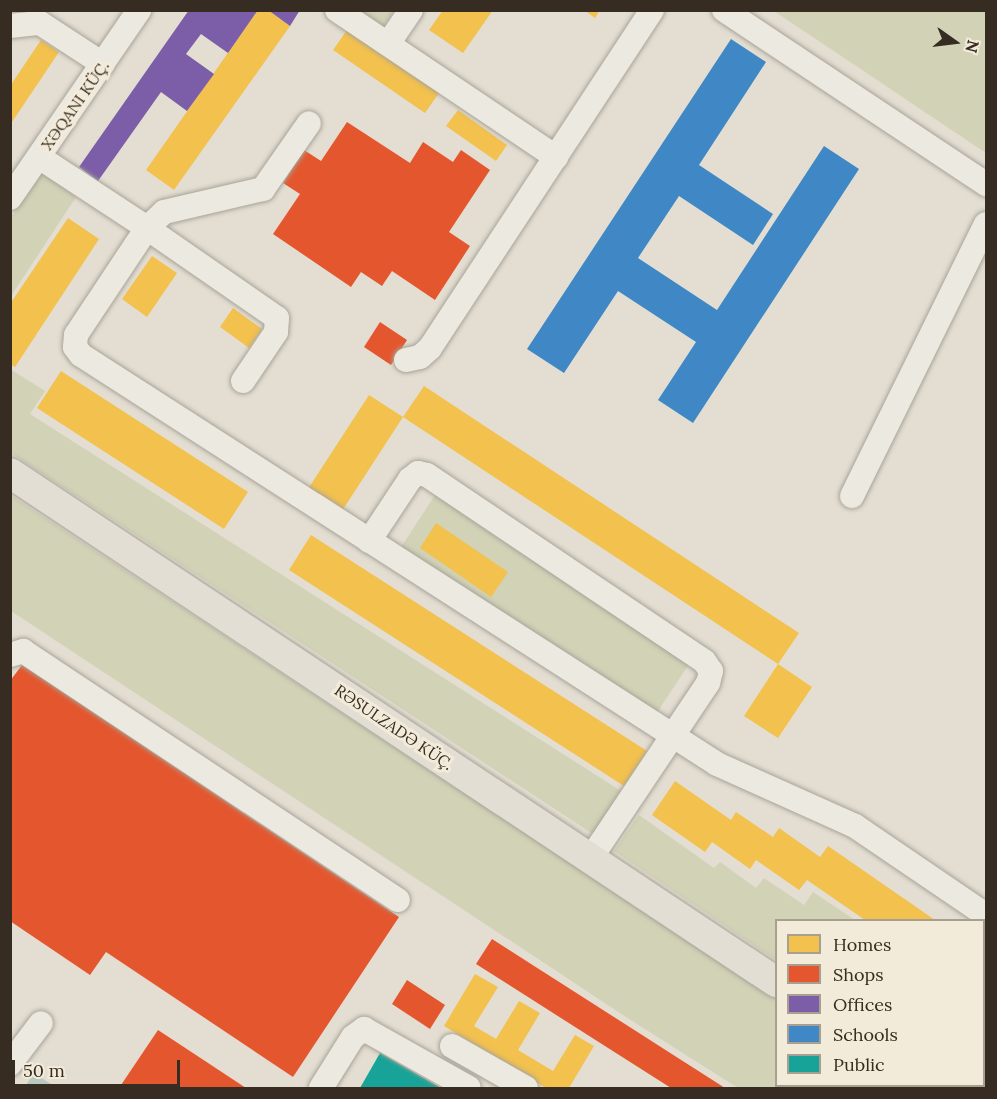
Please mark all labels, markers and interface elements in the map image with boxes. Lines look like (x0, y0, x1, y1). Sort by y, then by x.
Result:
north arrow (925, 12, 985, 72)
text: N (961, 38, 984, 55)
street label: XƏQANI KÜÇ. (37, 56, 113, 154)
street label: RƏSULZADƏ KÜÇ. (331, 680, 457, 774)
legend (775, 919, 985, 1087)
text: Homes (833, 933, 891, 956)
text: Shops (833, 963, 884, 986)
text: Offices (833, 993, 892, 1016)
text: Schools (833, 1023, 898, 1046)
scale bar (15, 1048, 183, 1086)
text: Public (833, 1053, 885, 1076)
text: 50 m (23, 1059, 65, 1082)

